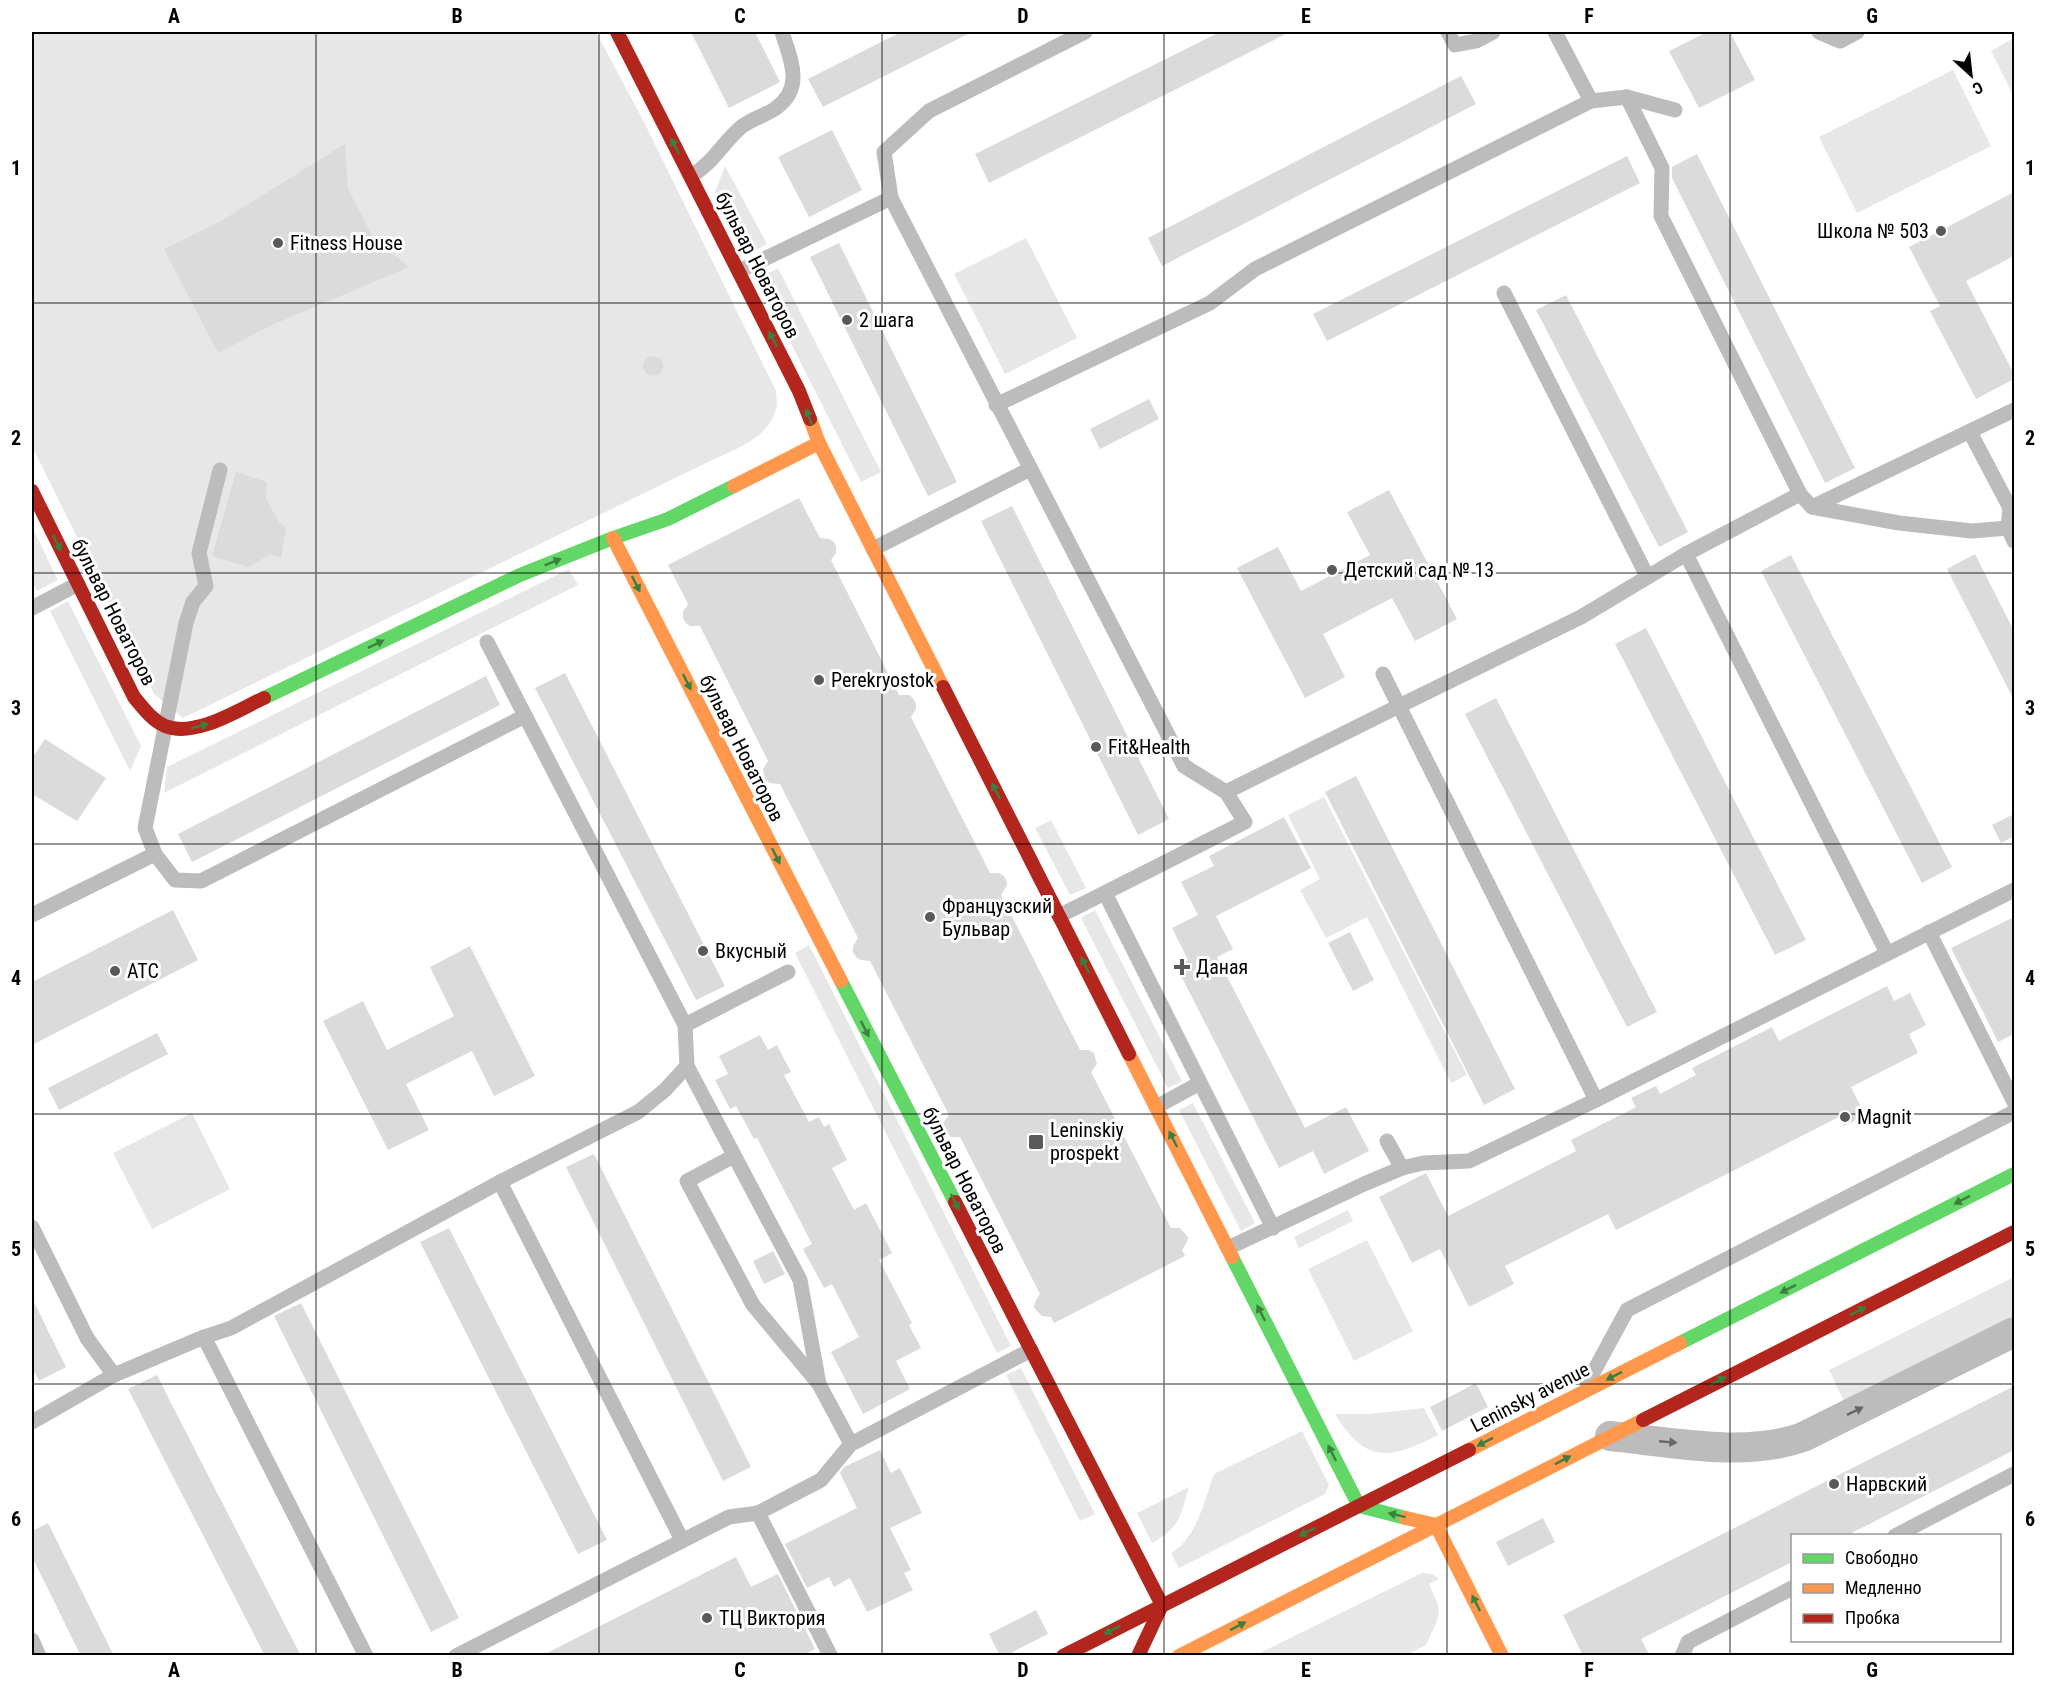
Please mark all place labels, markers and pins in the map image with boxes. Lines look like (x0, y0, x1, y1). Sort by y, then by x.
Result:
place label: Школа № 503 (1817, 219, 1929, 243)
marker: Школа № 503 (1934, 224, 1948, 238)
place label: Fitness House (290, 231, 403, 255)
marker: Fitness House (271, 236, 285, 250)
place label: 2 шага (859, 308, 914, 332)
marker: 2 шага (840, 313, 854, 327)
place label: Детский сад № 13 (1344, 558, 1494, 582)
marker: Детский сад № 13 (1325, 563, 1339, 577)
place label: Perekryostok (831, 668, 934, 692)
marker: Perekryostok (812, 673, 826, 687)
place label: Fit&Health (1108, 735, 1191, 759)
marker: Fit&Health (1089, 740, 1103, 754)
place label: Французский Бульвар (942, 894, 1052, 941)
marker: Французский Бульвар (923, 910, 937, 924)
place label: Вкусный (715, 939, 787, 963)
marker: Вкусный (696, 944, 710, 958)
place label: Даная (1196, 955, 1248, 979)
marker: Даная (1173, 958, 1191, 976)
place label: АТС (127, 959, 159, 983)
marker: АТС (108, 964, 122, 978)
place label: Magnit (1857, 1105, 1912, 1129)
marker: Magnit (1838, 1110, 1852, 1124)
place label: Leninskiy prospekt (1050, 1118, 1124, 1165)
marker: Leninskiy prospekt (1027, 1133, 1045, 1151)
place label: Нарвский (1846, 1472, 1927, 1496)
marker: Нарвский (1827, 1477, 1841, 1491)
place label: ТЦ Виктория (719, 1606, 825, 1630)
marker: ТЦ Виктория (700, 1611, 714, 1625)

